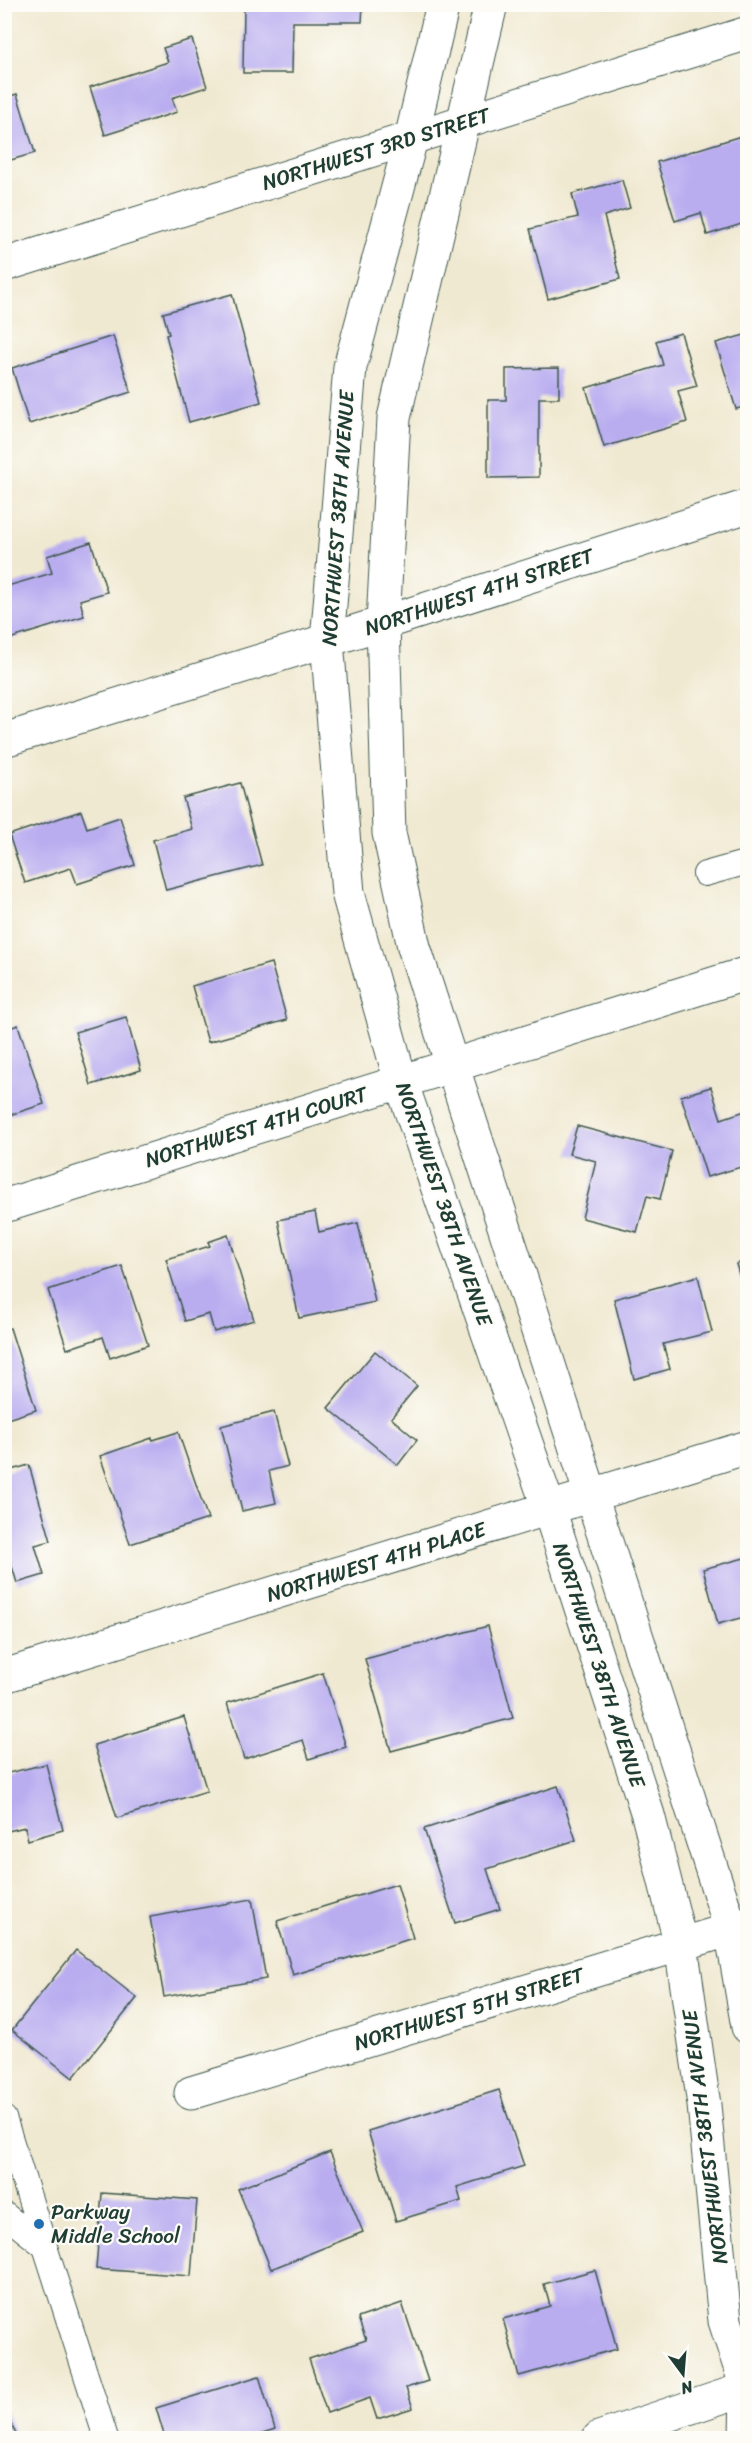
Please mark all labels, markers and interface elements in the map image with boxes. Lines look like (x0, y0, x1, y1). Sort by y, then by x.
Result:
street label: NORTHWEST 3RD STREET (257, 96, 496, 202)
street label: NORTHWEST 38TH AVENUE (310, 388, 366, 647)
street label: NORTHWEST 4TH STREET (359, 537, 600, 647)
street label: NORTHWEST 4TH COURT (140, 1075, 373, 1179)
street label: NORTHWEST 38TH AVENUE (384, 1077, 504, 1332)
street label: NORTHWEST 4TH PLACE (262, 1510, 492, 1613)
street label: NORTHWEST 38TH AVENUE (541, 1537, 657, 1794)
street label: NORTHWEST 5TH STREET (349, 1956, 590, 2062)
street label: NORTHWEST 38TH AVENUE (670, 2006, 739, 2266)
place label: Parkway Middle School (51, 2193, 181, 2255)
marker: Parkway Middle School (32, 2217, 46, 2231)
north arrow (653, 2344, 713, 2404)
text: N (677, 2372, 697, 2404)

